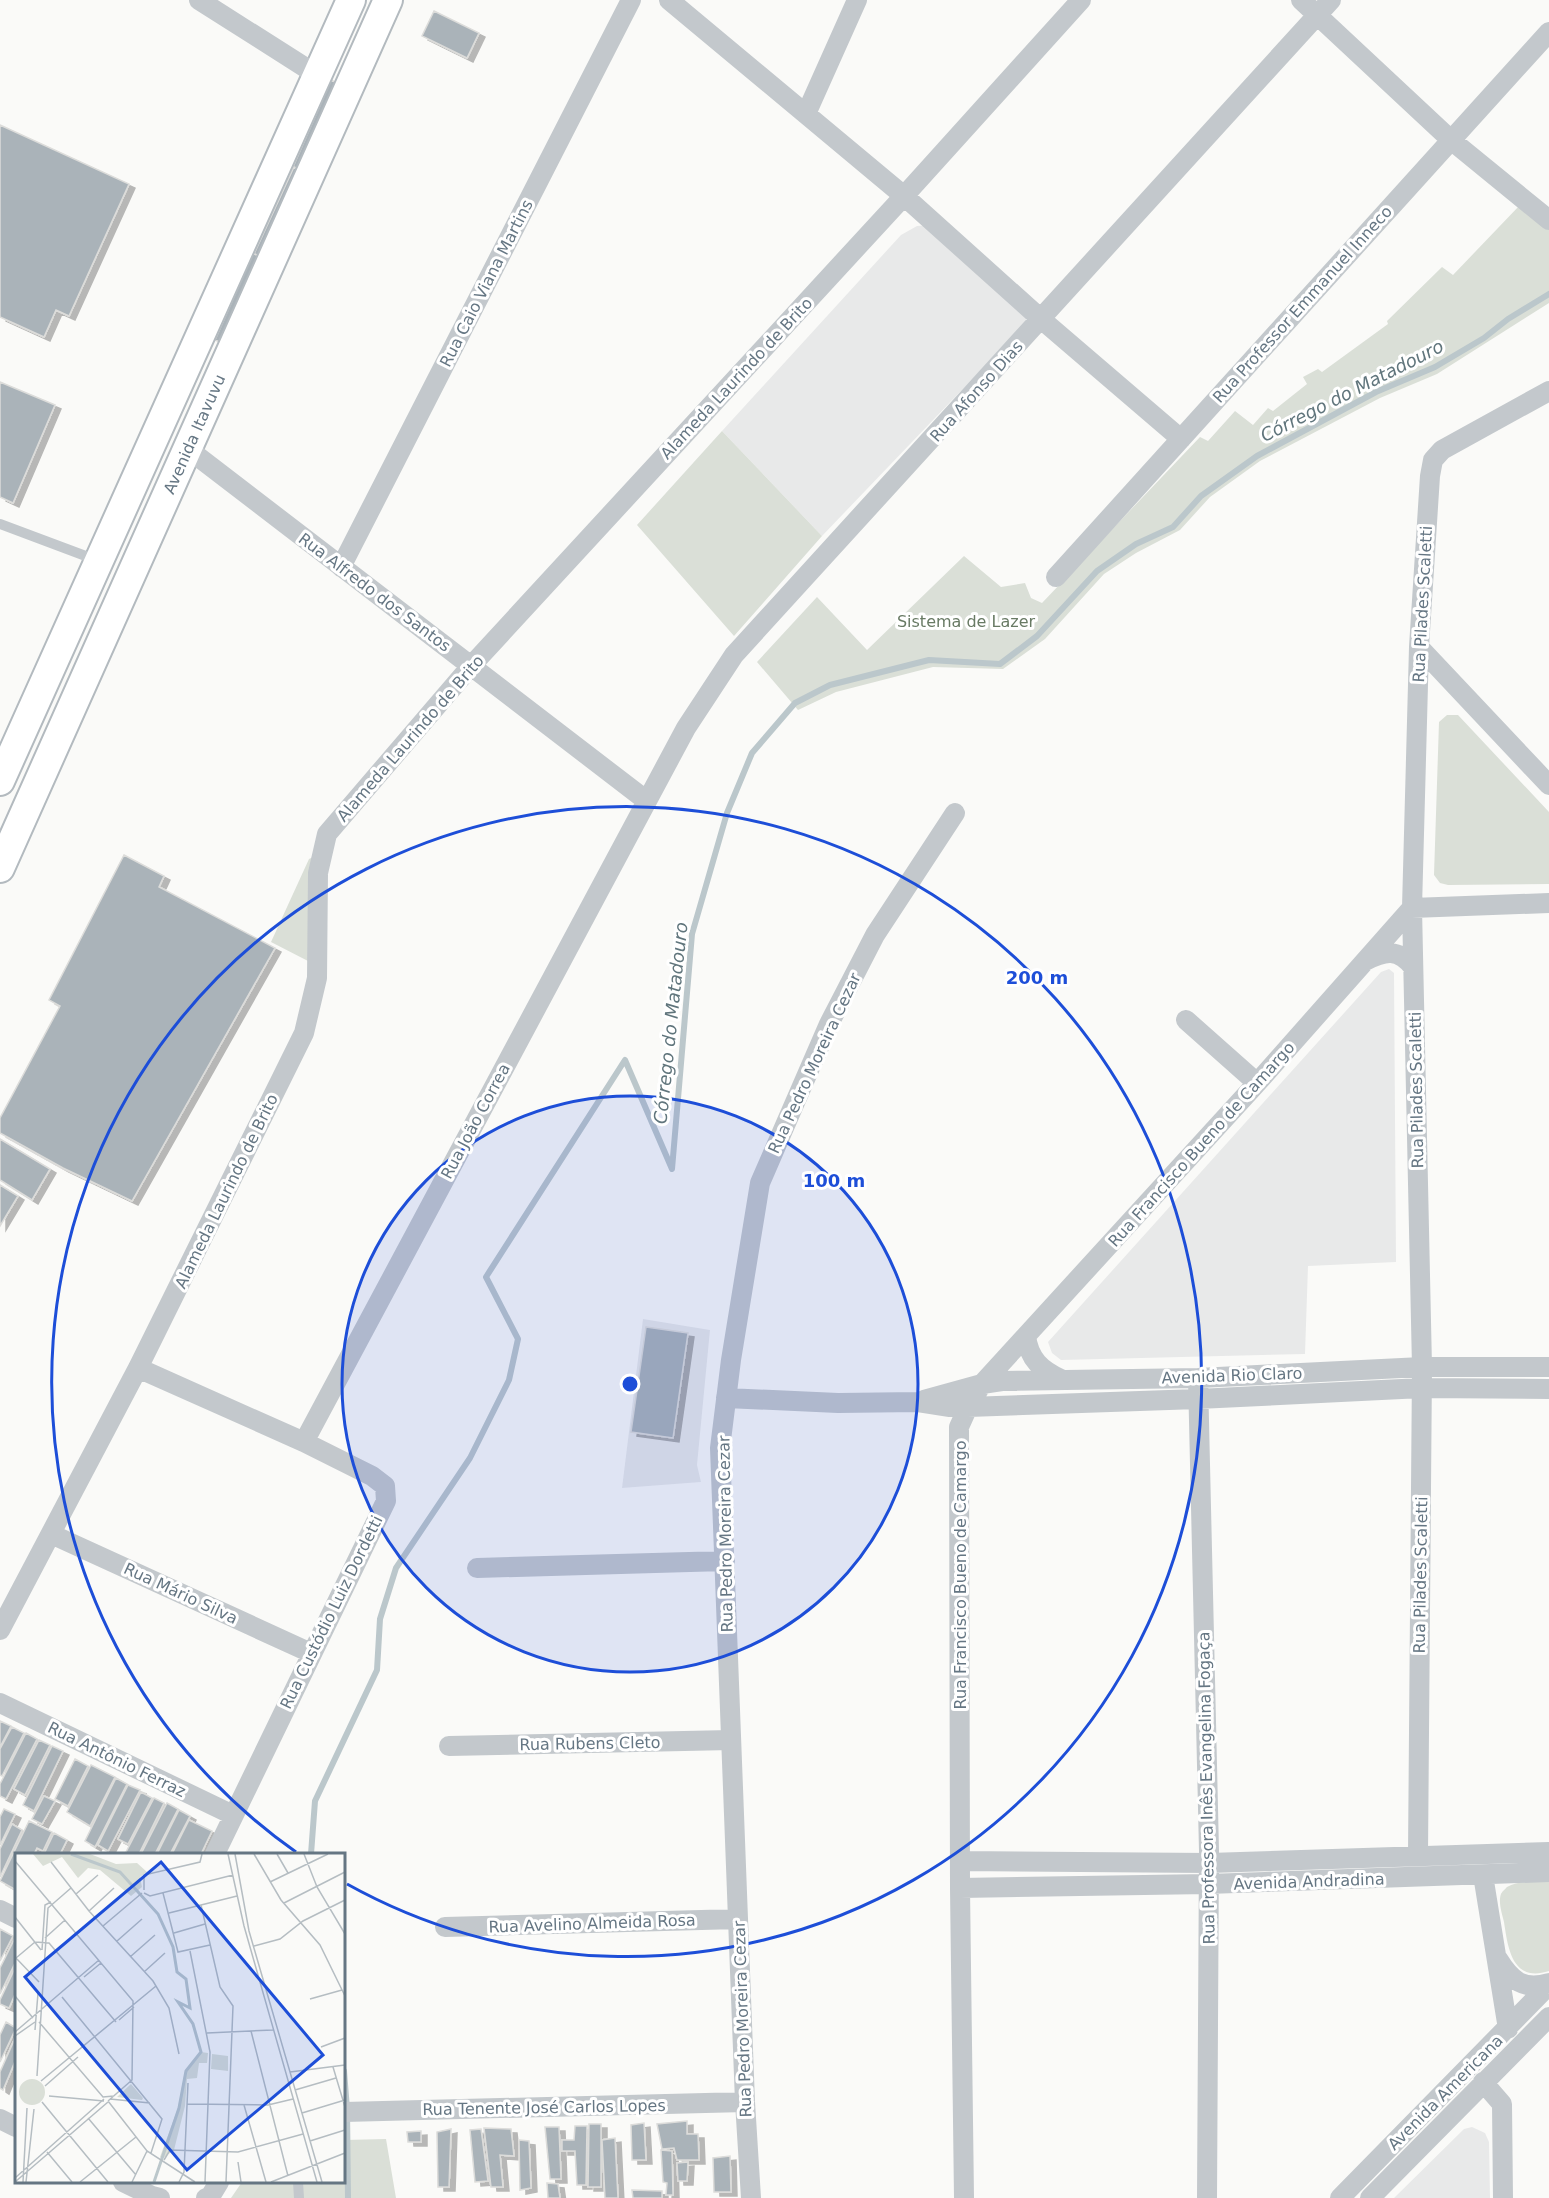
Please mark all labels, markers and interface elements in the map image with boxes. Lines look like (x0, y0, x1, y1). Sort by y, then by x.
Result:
street label: Rua Caio Viana Martins (436, 197, 537, 370)
street label: Rua Professor Emmanuel Inneco (1209, 202, 1396, 407)
street label: Alameda Laurindo de Brito (656, 294, 816, 463)
water label: Córrego do Matadouro (1257, 335, 1447, 446)
street label: Rua Afonso Dias (926, 337, 1027, 446)
street label: Avenida Itavuvu (160, 371, 229, 497)
street label: Rua Pilades Scaletti (1409, 525, 1436, 683)
street label: Rua Alfredo dos Santos (295, 529, 454, 656)
park label: Sistema de Lazer (897, 612, 1036, 631)
street label: Alameda Laurindo de Brito (333, 651, 488, 825)
water label: Córrego do Matadouro (649, 921, 692, 1125)
text: 200 m (1006, 967, 1068, 988)
street label: Rua Pedro Moreira Cezar (764, 970, 865, 1156)
street label: Rua Pilades Scaletti (1406, 1011, 1427, 1169)
street label: Rua Francisco Bueno de Camargo (1104, 1038, 1298, 1251)
street label: Rua João Correa (437, 1060, 514, 1182)
street label: Alameda Laurindo de Brito (171, 1091, 282, 1291)
text: 100 m (803, 1170, 865, 1191)
street label: Avenida Rio Claro (1161, 1364, 1303, 1387)
centre of rings (620, 1374, 640, 1394)
street label: Rua Pedro Moreira Cezar (714, 1435, 737, 1633)
street label: Rua Francisco Bueno de Camargo (951, 1441, 970, 1709)
street label: Rua Pilades Scaletti (1410, 1496, 1431, 1654)
street label: Rua Custódio Luiz Dordetti (276, 1512, 387, 1712)
street label: Rua Mário Silva (121, 1559, 241, 1628)
street label: Rua Professora Inês Evangelina Fogaça (1194, 1631, 1219, 1945)
street label: Rua Antônio Ferraz (45, 1718, 189, 1801)
street label: Rua Rubens Cleto (519, 1733, 661, 1754)
inset map (15, 1853, 345, 2183)
street label: Avenida Andradina (1233, 1869, 1385, 1894)
street label: Rua Avelino Almeida Rosa (488, 1910, 696, 1937)
street label: Rua Pedro Moreira Cezar (730, 1920, 755, 2118)
street label: Avenida Americana (1384, 2031, 1507, 2154)
street label: Rua Tenente José Carlos Lopes (422, 2096, 666, 2119)

